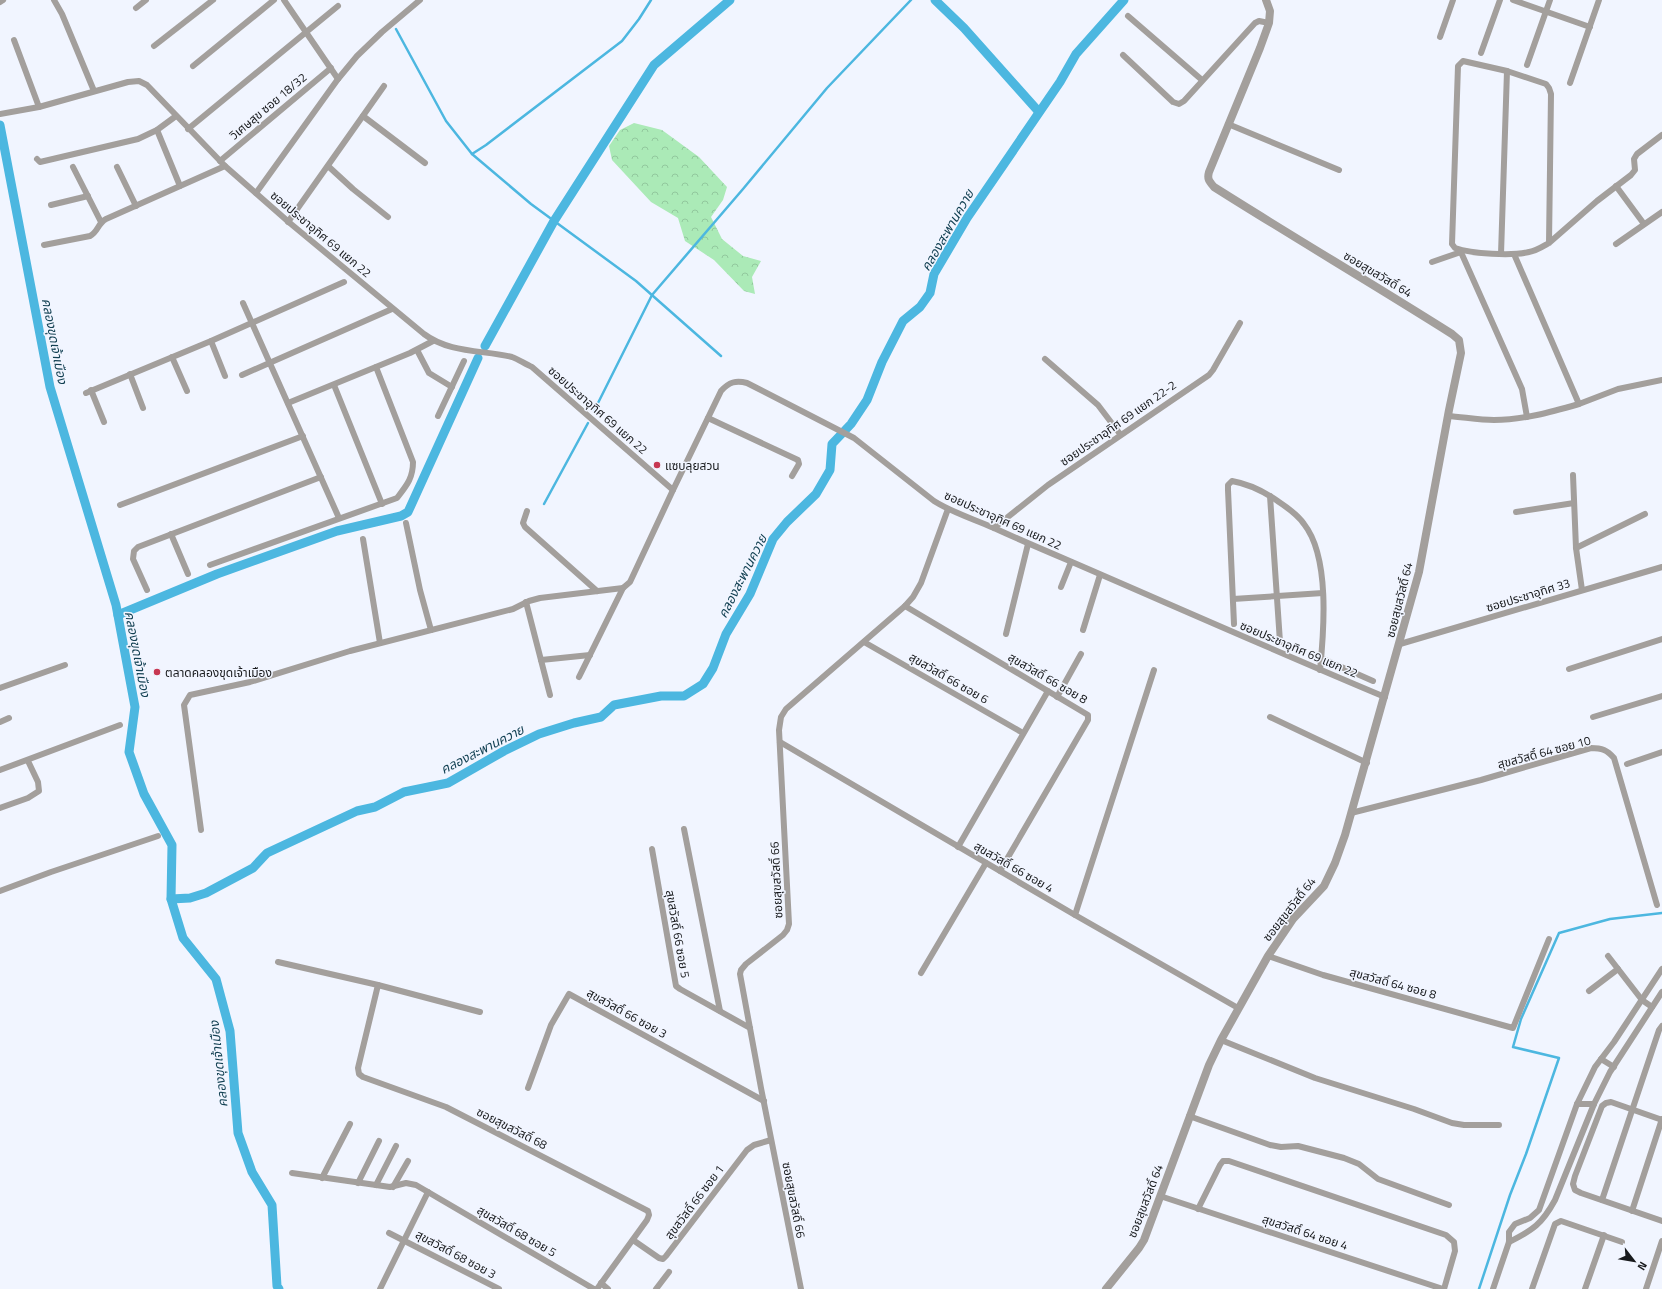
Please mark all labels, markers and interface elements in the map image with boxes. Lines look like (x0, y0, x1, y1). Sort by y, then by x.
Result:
street label: วิเศษสุข ซอย 18/32 (224, 68, 311, 145)
water label: คลองสะพานควาย (916, 184, 979, 275)
street label: ซอยประชาอุทิศ 69 แยก 22 (266, 186, 376, 282)
street label: ซอยสุขสวัสดิ์ 64 (1340, 246, 1416, 302)
water label: คลองขุดเจ้าเมือง (37, 296, 73, 387)
street label: ซอยประชาอุทิศ 69 แยก 22 (544, 361, 652, 459)
street label: ซอยประชาอุทิศ 69 แยก 22-2 (1056, 375, 1180, 471)
place label: แซบลุยสวน (665, 456, 720, 475)
marker: แซบลุยสวน (652, 460, 662, 470)
street label: ซอยประชาอุทิศ 69 แยก 22 (941, 486, 1065, 554)
water label: คลองสะพานควาย (712, 530, 772, 621)
street label: ซอยสุขสวัสดิ์ 64 (1380, 560, 1418, 640)
street label: ซอยประชาอุทิศ 33 (1484, 573, 1572, 617)
water label: คลองขุดเจ้าเมือง (120, 609, 156, 700)
street label: ซอยประชาอุทิศ 69 แยก 22 (1237, 616, 1361, 682)
street label: สุขสวัสดิ์ 66 ซอย 6 (906, 647, 993, 709)
street label: สุขสวัสดิ์ 66 ซอย 8 (1005, 647, 1092, 709)
place label: ตลาดคลองขุดเจ้าเมือง (165, 663, 272, 682)
marker: ตลาดคลองขุดเจ้าเมือง (152, 667, 162, 677)
water label: คลองสะพานควาย (437, 719, 528, 779)
street label: สุขสวัสดิ์ 64 ซอย 10 (1495, 730, 1593, 774)
street label: สุขสวัสดิ์ 66 ซอย 4 (971, 836, 1058, 898)
street label: ซอยสุขสวัสดิ์ 66 (764, 841, 788, 919)
street label: ซอยสุขสวัสดิ์ 64 (1258, 873, 1320, 945)
street label: สุขสวัสดิ์ 66 ซอย 5 (661, 888, 695, 980)
street label: สุขสวัสดิ์ 64 ซอย 8 (1347, 962, 1439, 1004)
street label: สุขสวัสดิ์ 66 ซอย 3 (583, 983, 671, 1043)
water label: คลองขุดเจ้าเมือง (203, 1019, 232, 1108)
street label: ซอยสุขสวัสดิ์ 68 (473, 1102, 551, 1154)
street label: ซอยสุขสวัสดิ์ 66 (777, 1160, 811, 1240)
street label: สุขสวัสดิ์ 66 ซอย 1 (660, 1161, 728, 1243)
street label: ซอยสุขสวัสดิ์ 64 (1122, 1161, 1168, 1240)
street label: สุขสวัสดิ์ 68 ซอย 5 (474, 1200, 561, 1262)
street label: สุขสวัสดิ์ 64 ซอย 4 (1260, 1209, 1351, 1255)
street label: สุขสวัสดิ์ 68 ซอย 3 (412, 1225, 500, 1283)
north arrow (1614, 1241, 1654, 1281)
text: N (1634, 1259, 1651, 1274)

